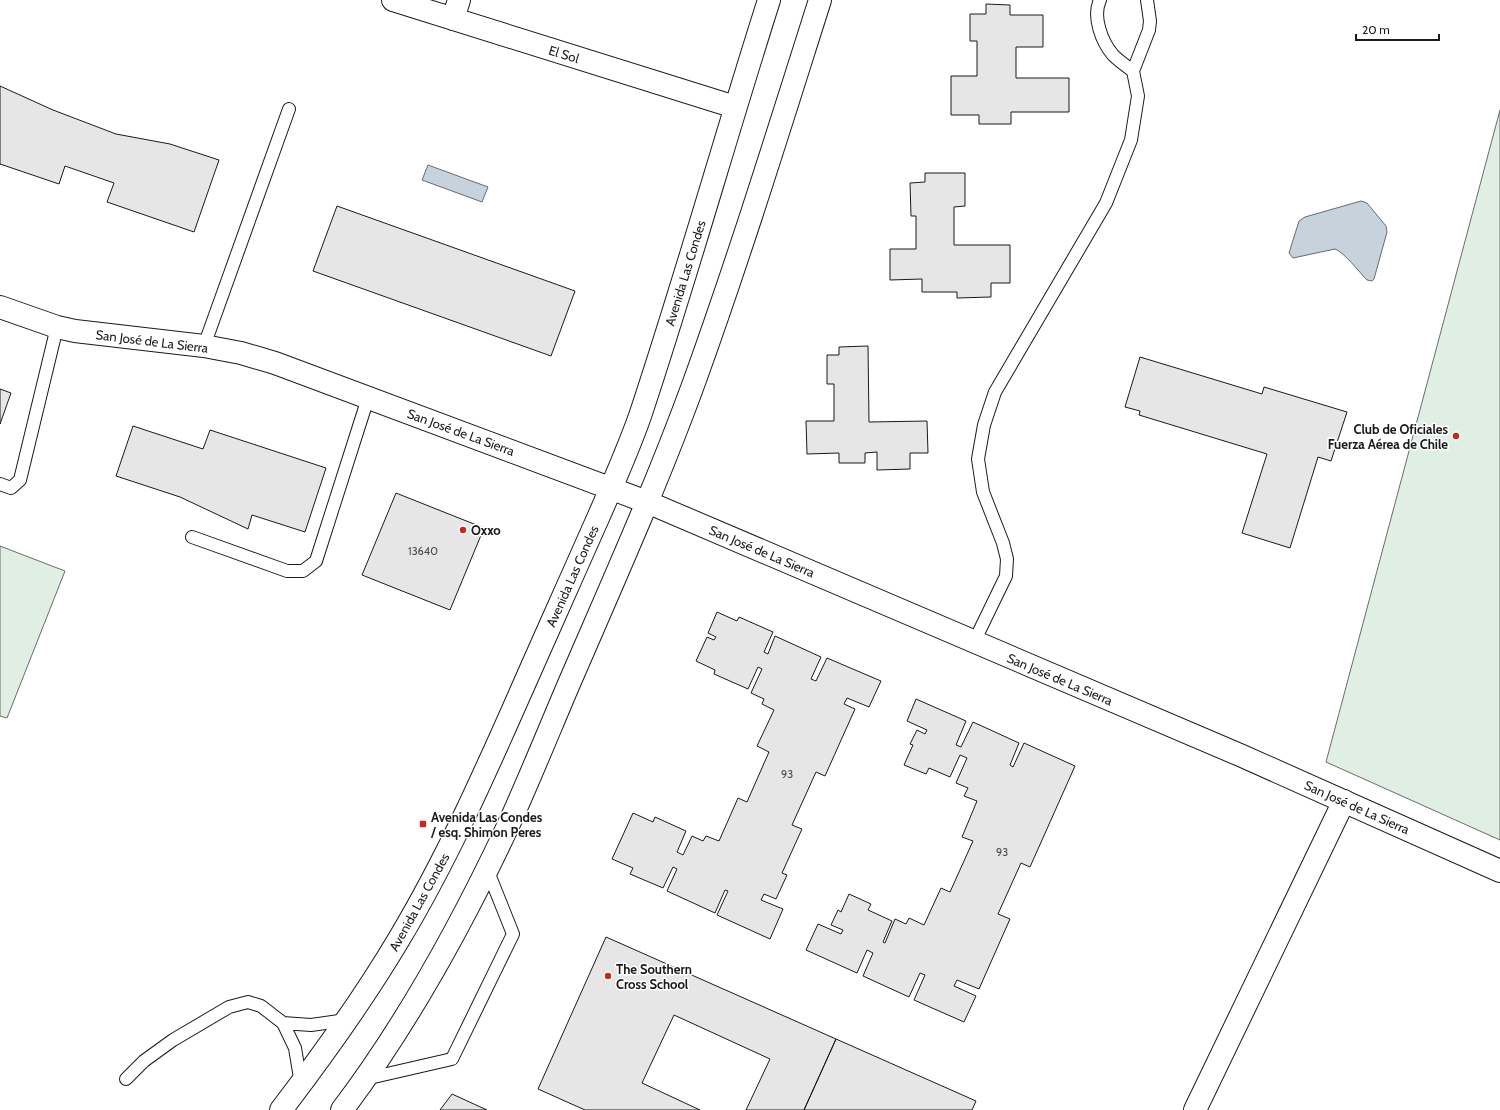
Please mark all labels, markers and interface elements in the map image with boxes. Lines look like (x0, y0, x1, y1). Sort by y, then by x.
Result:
scale bar (1356, 16, 1439, 42)
text: 20 m (1362, 22, 1390, 37)
street label: El Sol (547, 42, 581, 66)
street label: Avenida Las Condes (661, 218, 709, 328)
street label: San José de La Sierra (95, 326, 210, 356)
street label: San José de La Sierra (405, 405, 518, 459)
place label: Club de Oficiales Fuerza Aérea de Chile (1328, 421, 1449, 452)
marker: Club de Oficiales Fuerza Aérea de Chile (1451, 431, 1461, 441)
place label: Oxxo (471, 522, 501, 538)
street label: Avenida Las Condes (542, 522, 602, 629)
street label: San José de La Sierra (707, 522, 818, 581)
marker: Oxxo (458, 525, 468, 535)
house number: 13640 (408, 544, 438, 558)
street label: San José de La Sierra (1005, 650, 1116, 709)
house number: 93 (781, 767, 793, 781)
street label: San José de La Sierra (1302, 777, 1413, 838)
place label: Avenida Las Condes / esq. Shimon Peres (430, 809, 543, 840)
marker: Avenida Las Condes / esq. Shimon Peres (418, 819, 428, 829)
house number: 93 (996, 845, 1008, 859)
street label: Avenida Las Condes (385, 850, 453, 954)
place label: The Southern Cross School (616, 961, 692, 992)
marker: The Southern Cross School (603, 971, 613, 981)

